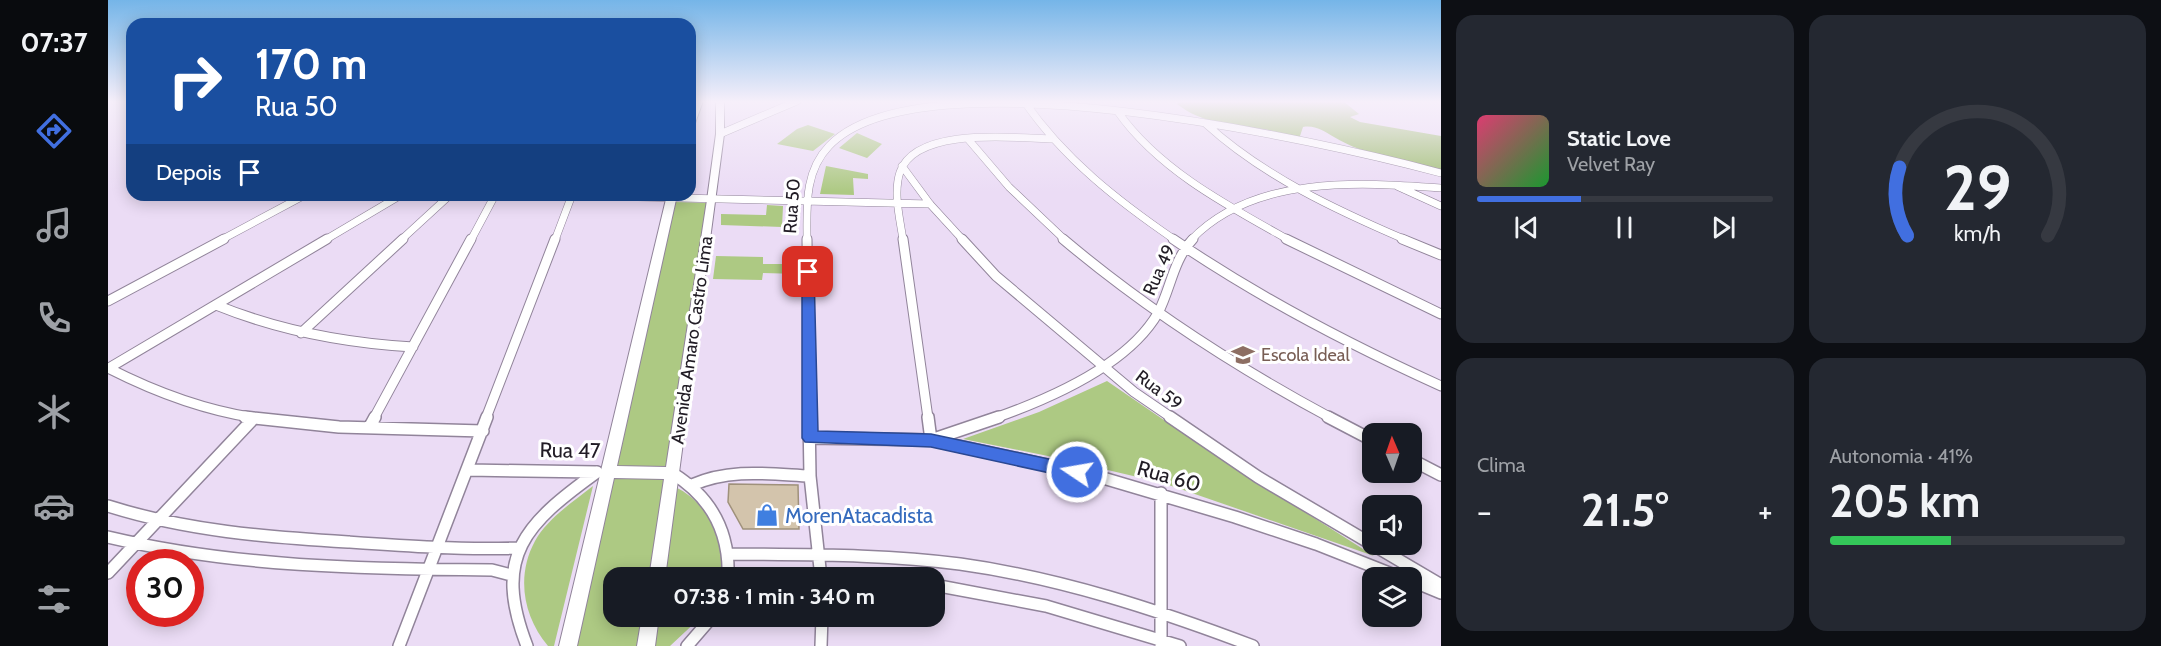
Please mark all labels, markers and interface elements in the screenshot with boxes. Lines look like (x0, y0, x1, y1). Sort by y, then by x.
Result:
text: 07:37 (20, 26, 88, 59)
text: 170 m (255, 38, 367, 90)
icon: right (156, 42, 234, 120)
text: Rua 50 (255, 90, 338, 123)
icon: directions (33, 110, 75, 152)
text: Static Love (1567, 125, 1671, 152)
text: 29 (1943, 150, 2011, 226)
text: Velvet Ray (1567, 152, 1655, 176)
icon: arrive (233, 156, 266, 189)
text: Depois (156, 159, 221, 186)
street label: Rua 50 (779, 178, 805, 234)
icon: music (33, 204, 75, 246)
icon: previous (1510, 211, 1543, 244)
icon: pause (1608, 211, 1641, 244)
icon: next (1707, 211, 1740, 244)
text: km/h (1954, 221, 2001, 247)
street label: Avenida Amaro Castro Lima (667, 234, 718, 445)
street label: Rua 49 (1138, 241, 1180, 299)
pin (782, 246, 833, 297)
icon: arrive (791, 255, 824, 288)
icon: phone (33, 297, 75, 339)
school or university icon: Escola Ideal (1230, 342, 1256, 368)
place label: Escola Ideal (1261, 344, 1350, 366)
street label: Rua 59 (1131, 365, 1187, 415)
icon: climate (33, 391, 75, 433)
north arrow (1362, 423, 1422, 483)
map controls (1362, 423, 1422, 627)
street label: Rua 47 (539, 437, 601, 463)
position arrow (1045, 440, 1109, 504)
text: Autonomia · 41% (1830, 444, 1973, 468)
text: Clima (1477, 453, 1525, 477)
street label: Rua 60 (1134, 455, 1204, 497)
text: 205 km (1830, 474, 1980, 528)
text: 21.5° (1581, 483, 1669, 537)
icon: car (33, 485, 75, 527)
text: − (1477, 491, 1492, 531)
text: + (1758, 491, 1772, 531)
button: sound (1362, 495, 1422, 555)
shop icon: MorenAtacadista (754, 502, 780, 528)
place label: MorenAtacadista (785, 503, 933, 528)
speed limit sign: 30 (126, 549, 204, 627)
button: layers (1362, 567, 1422, 627)
icon: filters (33, 578, 75, 620)
text: 07:38 · 1 min · 340 m (673, 583, 875, 610)

